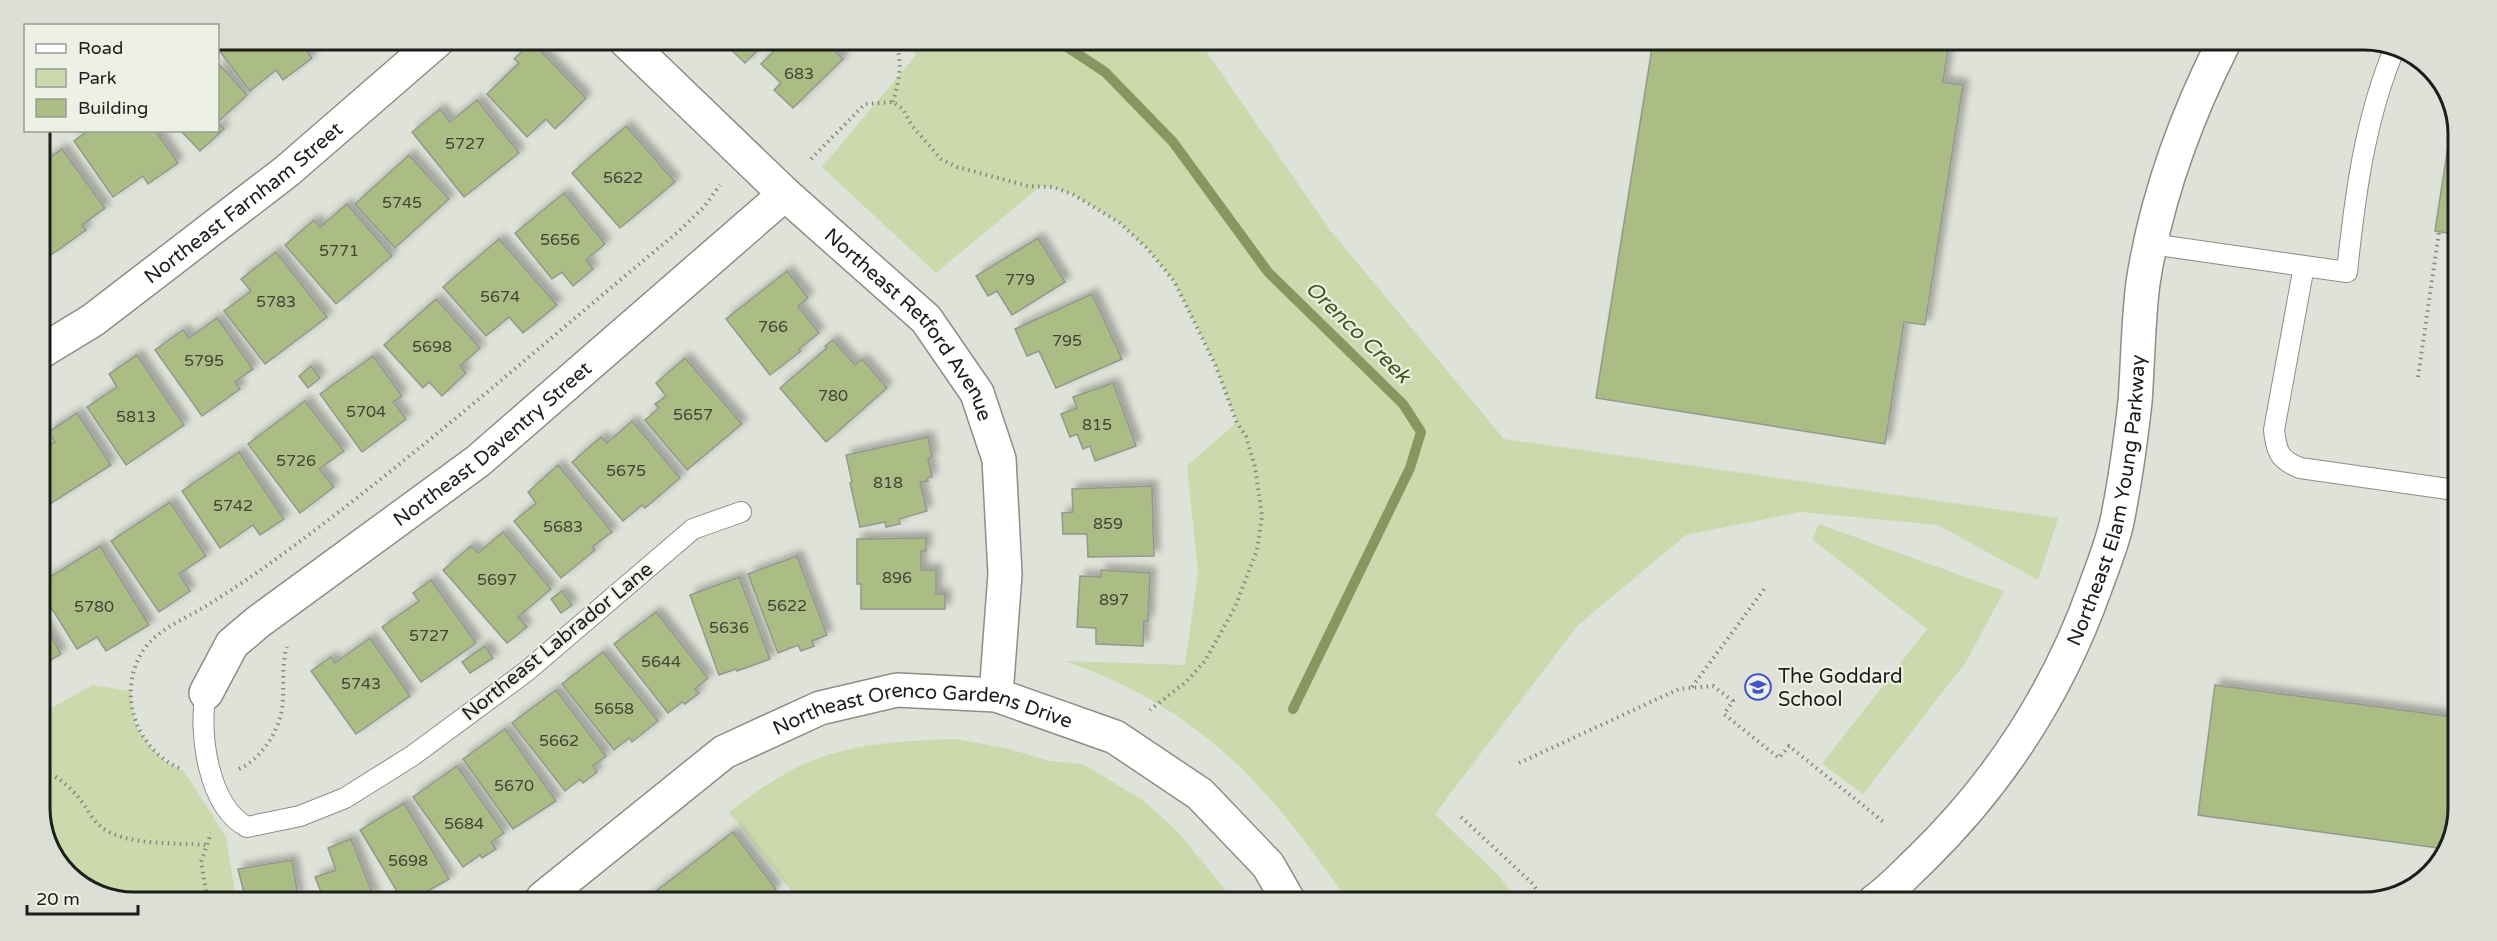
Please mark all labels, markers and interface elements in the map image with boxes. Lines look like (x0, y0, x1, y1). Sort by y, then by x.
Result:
legend (24, 24, 219, 132)
text: Road (78, 37, 123, 59)
house number: 683 (784, 64, 814, 84)
text: Park (78, 67, 117, 89)
text: Building (78, 97, 148, 119)
street label: Northeast Farnham Street (140, 117, 348, 289)
house number: 5727 (445, 134, 485, 154)
house number: 5622 (603, 168, 643, 188)
house number: 5745 (382, 193, 422, 213)
street label: Northeast Retford Avenue (819, 224, 996, 424)
house number: 5656 (540, 230, 580, 250)
house number: 5771 (319, 241, 359, 261)
house number: 779 (1005, 270, 1035, 290)
water label: Orenco Creek (1300, 276, 1416, 390)
house number: 5674 (480, 287, 520, 307)
house number: 5783 (256, 292, 296, 312)
house number: 766 (758, 317, 788, 337)
house number: 795 (1052, 331, 1082, 351)
house number: 5698 (412, 337, 452, 357)
house number: 5795 (184, 351, 224, 371)
street label: Northeast Elam Young Parkway (2062, 354, 2151, 650)
street label: Northeast Daventry Street (389, 357, 597, 532)
house number: 780 (818, 386, 848, 406)
house number: 5704 (346, 402, 386, 422)
house number: 5657 (673, 405, 713, 425)
house number: 5813 (116, 407, 156, 427)
house number: 815 (1082, 415, 1112, 435)
house number: 5726 (276, 451, 316, 471)
house number: 5675 (606, 461, 646, 481)
house number: 818 (873, 473, 903, 493)
house number: 5742 (213, 496, 253, 516)
house number: 859 (1093, 514, 1123, 534)
house number: 5683 (543, 517, 583, 537)
street label: Northeast Labrador Lane (457, 557, 658, 726)
house number: 896 (882, 568, 912, 588)
house number: 5697 (477, 570, 517, 590)
house number: 897 (1099, 590, 1129, 610)
house number: 5622 (767, 596, 807, 616)
house number: 5780 (74, 597, 114, 617)
house number: 5636 (709, 618, 749, 638)
house number: 5727 (409, 626, 449, 646)
house number: 5644 (641, 652, 681, 672)
place label: The Goddard School (1778, 665, 1903, 712)
school or university icon: The Goddard School (1743, 672, 1773, 702)
house number: 5743 (341, 674, 381, 694)
text: Northeast Orenco Gardens Drive (769, 678, 1075, 741)
house number: 5658 (594, 699, 634, 719)
street label: Northeast Orenco Gardens Drive (768, 712, 1078, 746)
house number: 5662 (539, 731, 579, 751)
house number: 5670 (494, 776, 534, 796)
house number: 5684 (444, 814, 484, 834)
house number: 5698 (388, 851, 428, 871)
scale bar (27, 878, 138, 916)
text: 20 m (36, 888, 80, 910)

